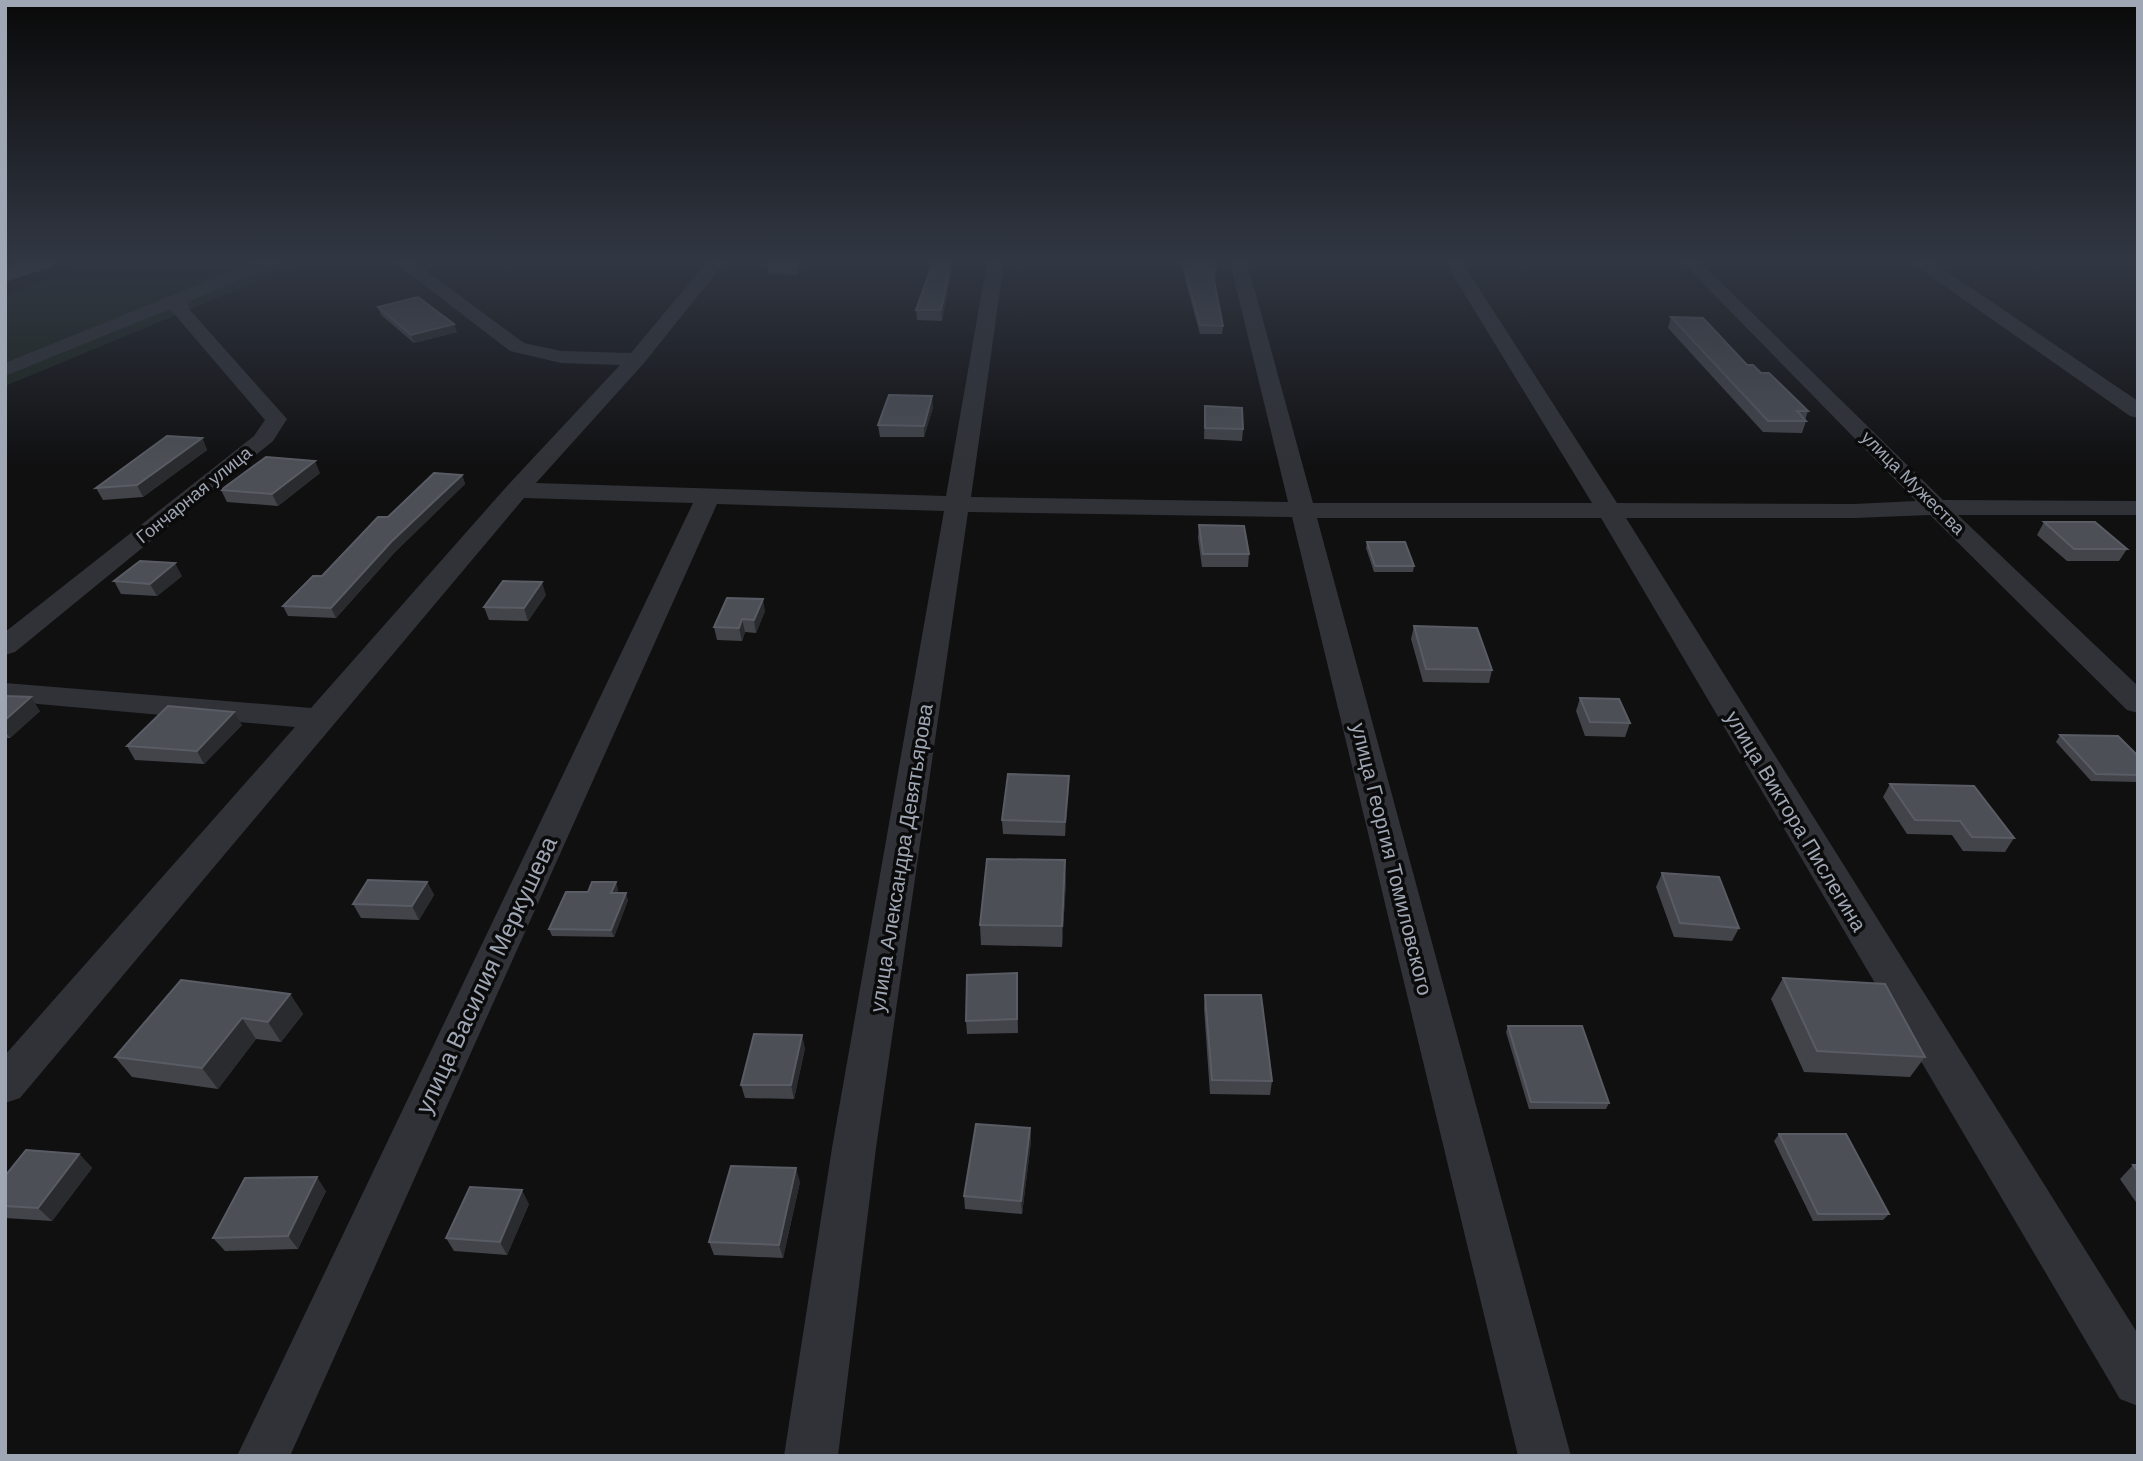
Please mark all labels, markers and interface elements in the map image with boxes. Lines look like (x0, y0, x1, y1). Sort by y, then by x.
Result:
street label: улица Мужества (1857, 427, 1969, 539)
street label: Гончарная улица (132, 442, 256, 547)
street label: улица Александра Девятьярова (865, 702, 937, 1014)
street label: улица Виктора Пислегина (1721, 707, 1871, 936)
street label: улица Георгия Томиловского (1347, 720, 1437, 998)
street label: улица Василия Меркушева (410, 832, 562, 1118)

